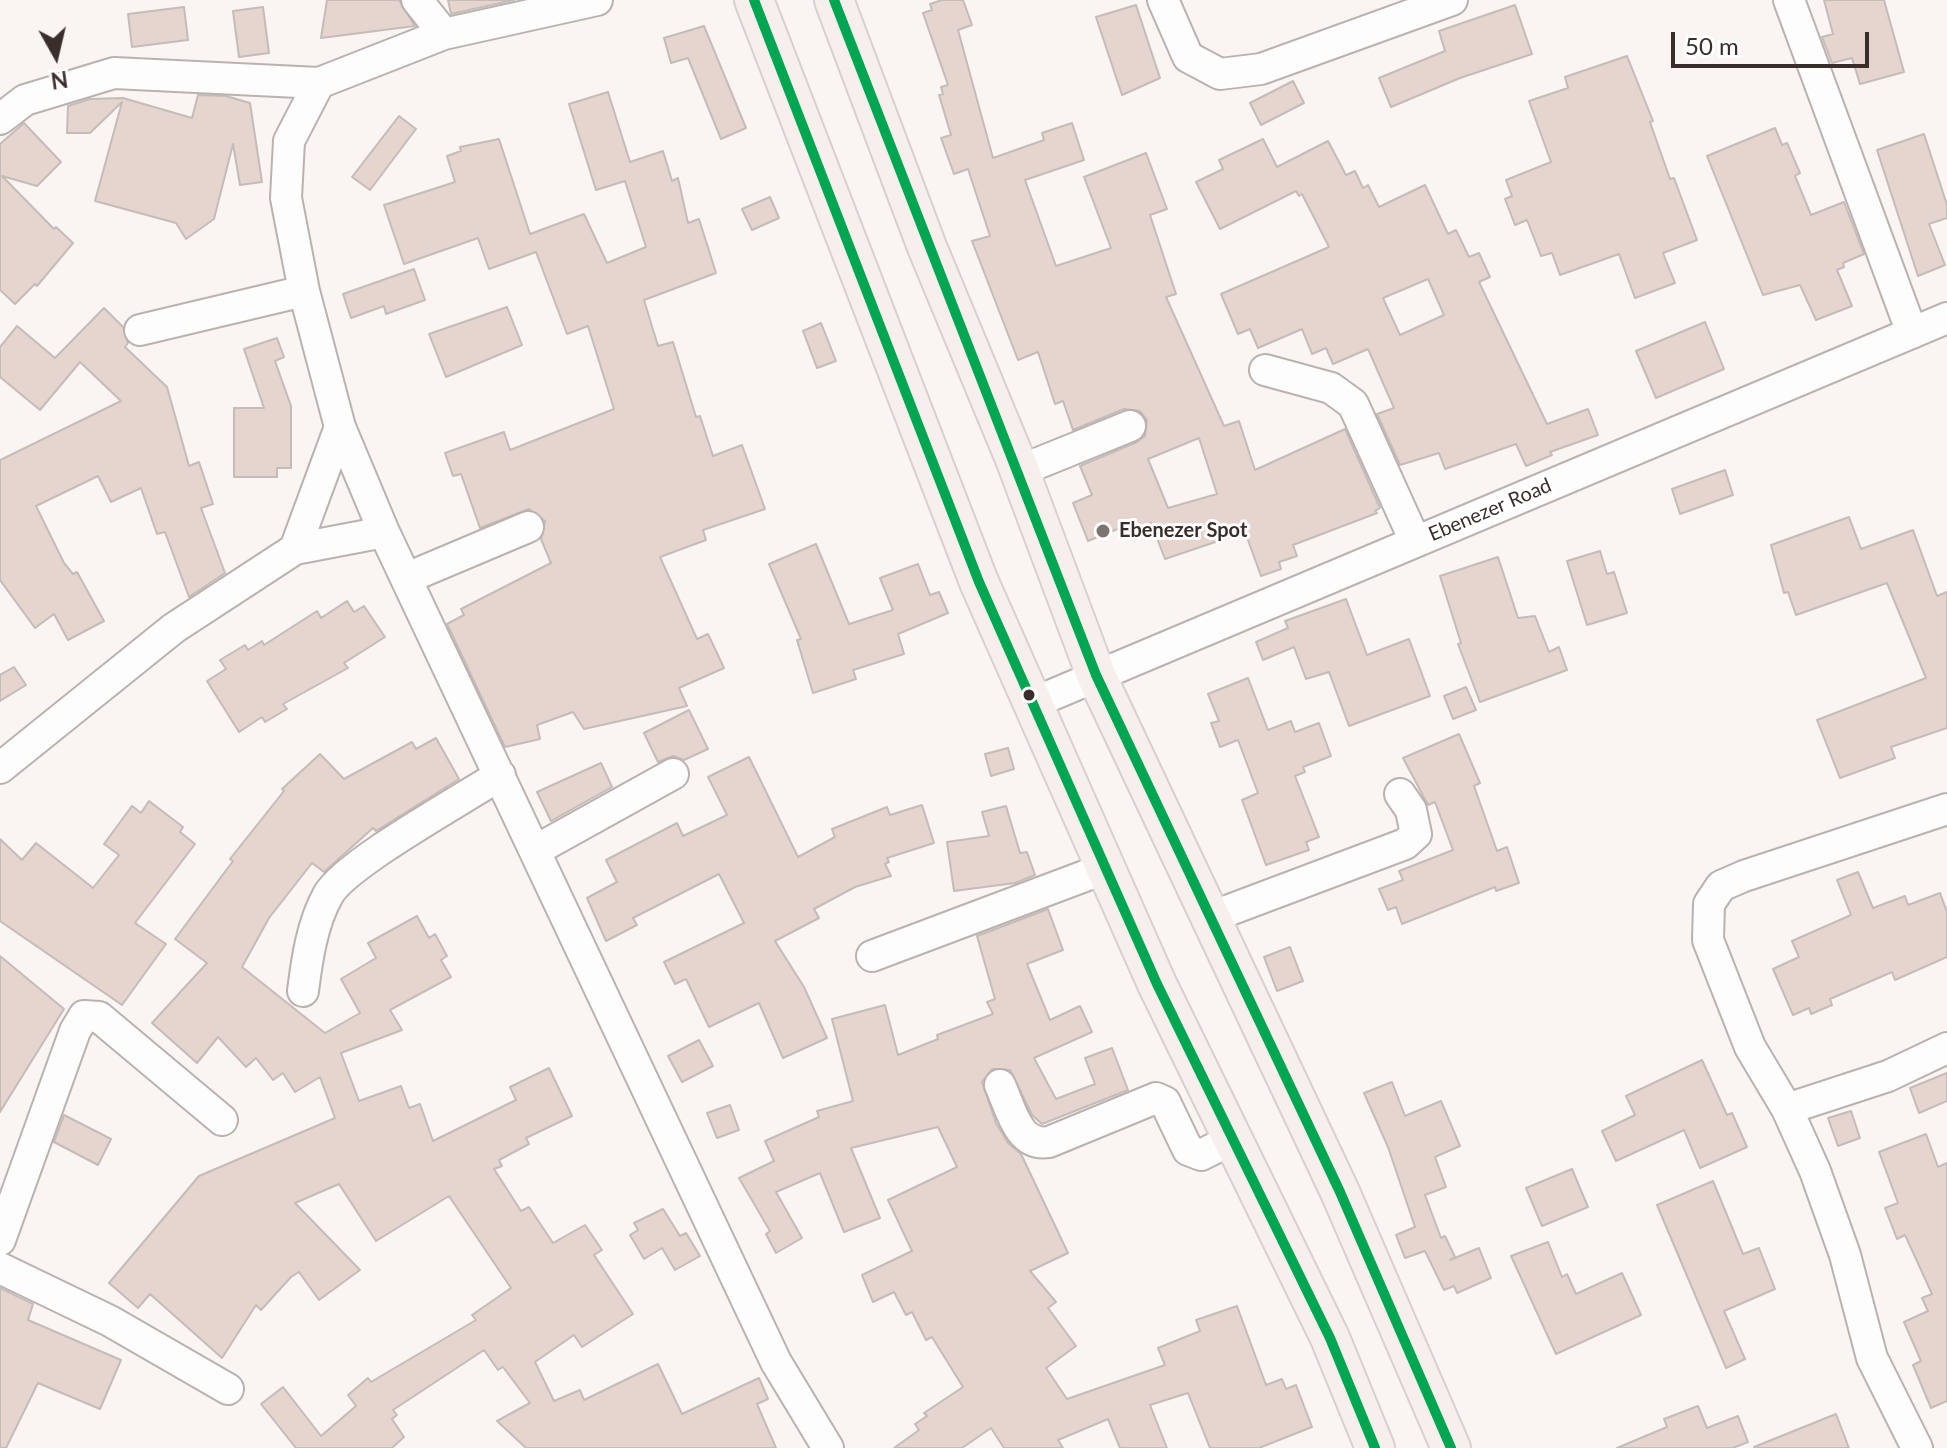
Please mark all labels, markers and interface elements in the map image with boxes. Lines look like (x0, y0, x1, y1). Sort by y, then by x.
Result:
north arrow (16, 16, 96, 96)
scale bar (1675, 16, 1873, 66)
text: 50 m (1685, 31, 1739, 60)
text: N (49, 66, 70, 95)
street label: Ebenezer Road (1425, 473, 1555, 547)
place label: Ebenezer Spot (1119, 519, 1247, 543)
marker: Ebenezer Spot (1094, 522, 1112, 540)
unlabelled marker (1021, 687, 1037, 703)

